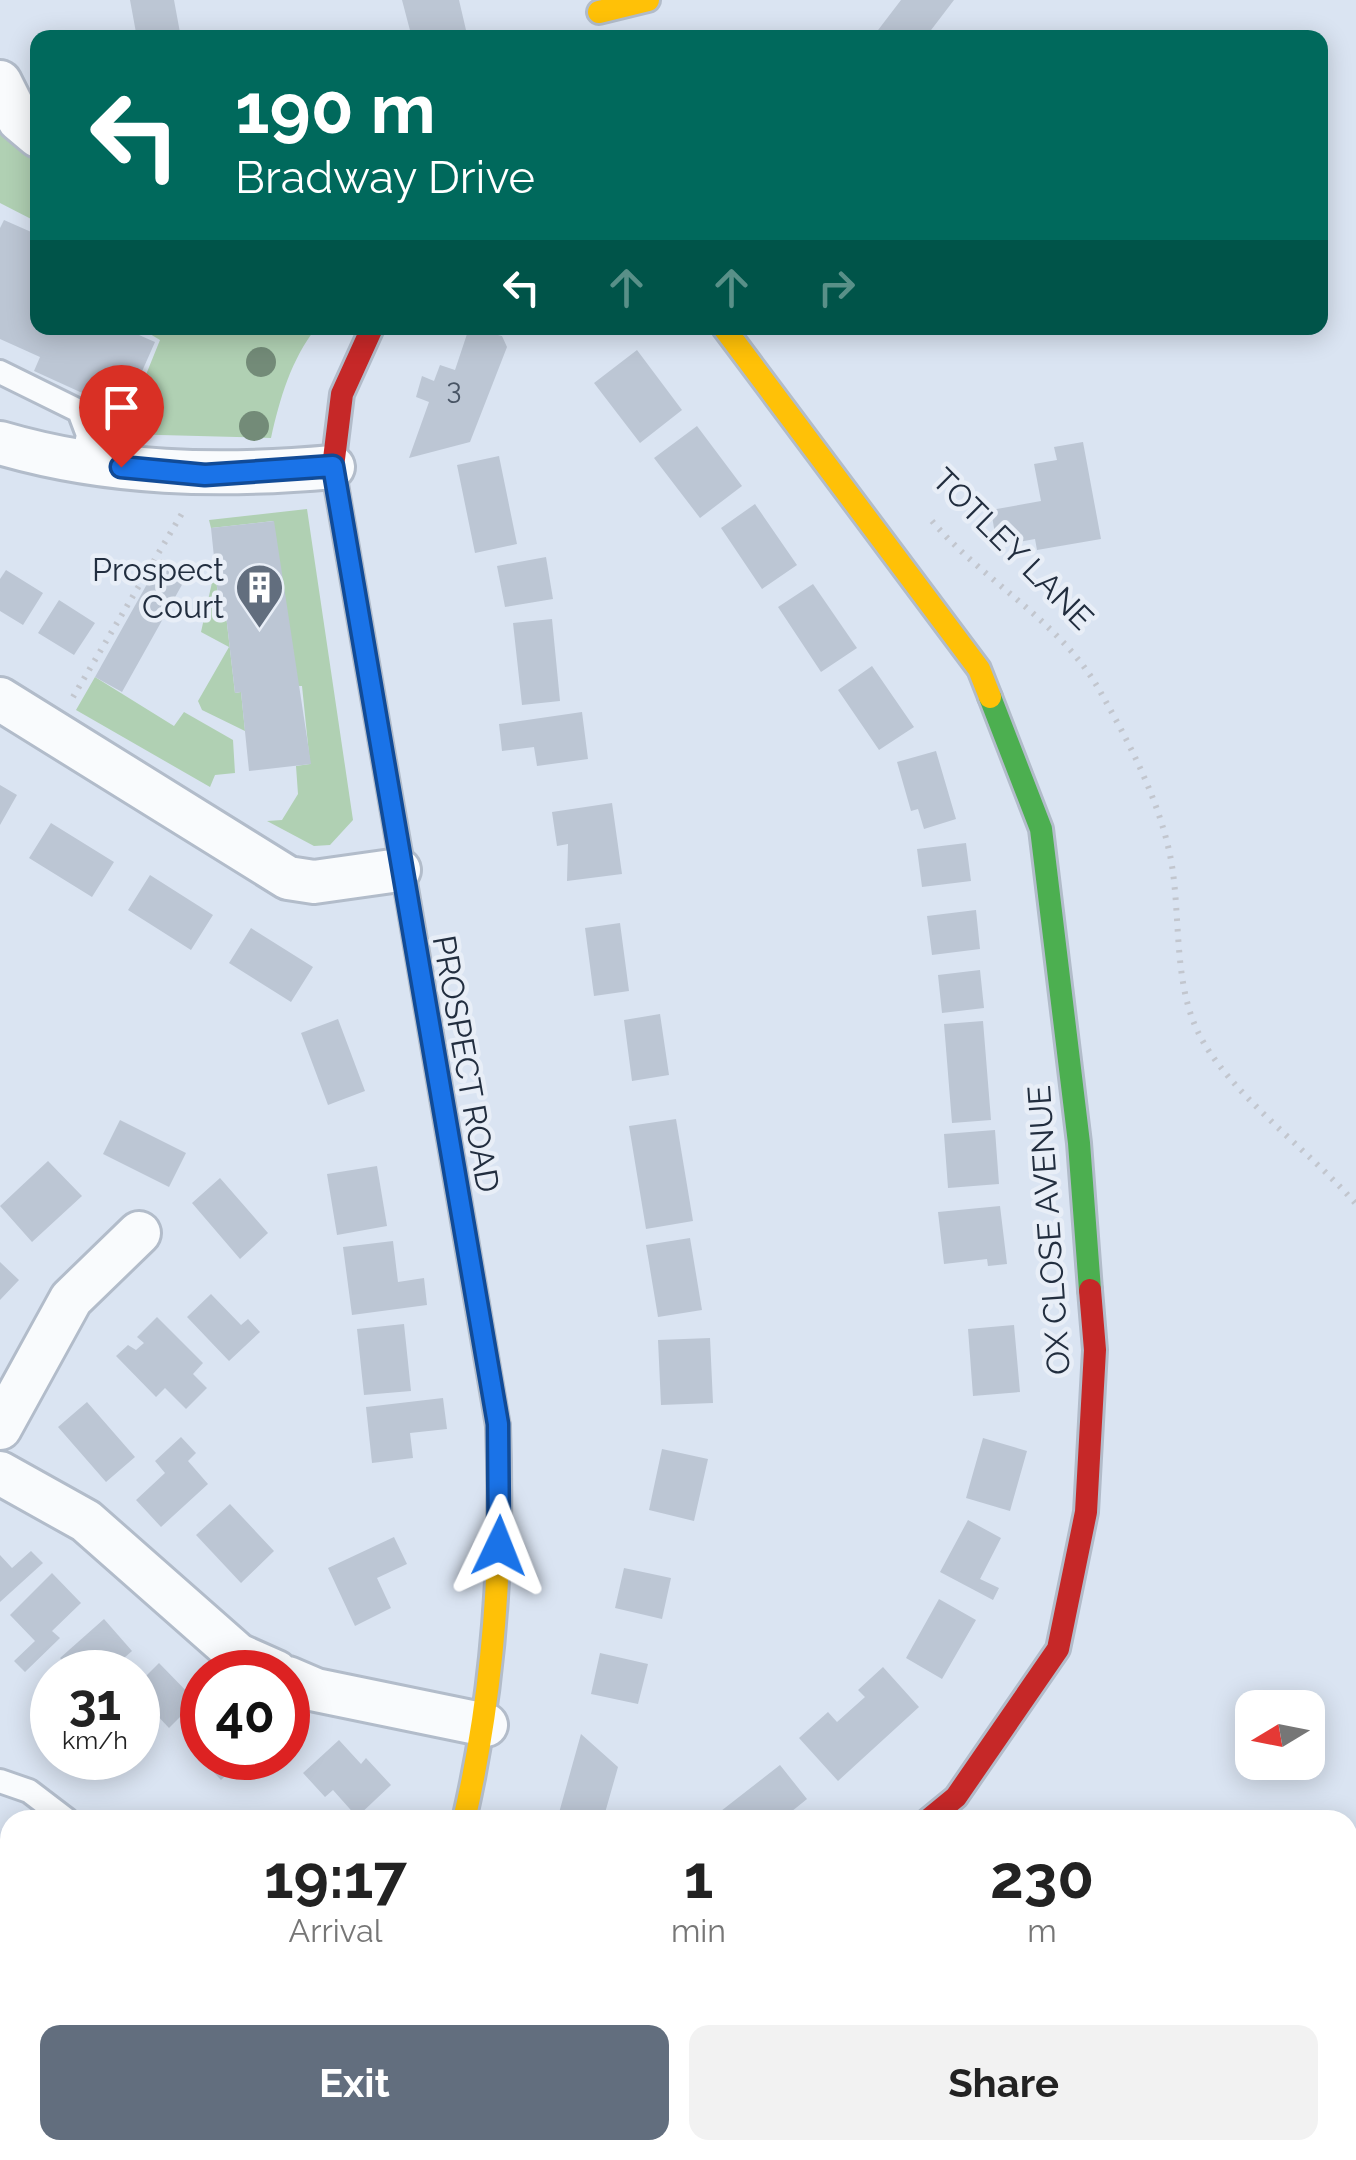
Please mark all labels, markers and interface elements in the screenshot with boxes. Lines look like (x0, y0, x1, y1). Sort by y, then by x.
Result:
text: 190 m (235, 67, 436, 149)
icon: left (70, 70, 200, 200)
text: Bradway Drive (235, 151, 535, 204)
icon: left (494, 260, 549, 315)
icon: ahead (599, 260, 654, 315)
icon: ahead (704, 260, 759, 315)
icon: right (809, 260, 864, 315)
pin (79, 365, 164, 468)
house number: 3 (447, 373, 461, 406)
icon: arrive (94, 380, 149, 435)
street label: TOTLEY LANE (925, 461, 1101, 637)
place label: Prospect Court (92, 551, 224, 625)
building icon: Prospect Court (233, 562, 285, 630)
street label: PROSPECT ROAD (426, 932, 507, 1195)
street label: OX CLOSE AVENUE (1020, 1084, 1077, 1376)
position arrow (447, 1494, 551, 1598)
speed limit sign: 40 (180, 1650, 310, 1780)
text: 31 (69, 1673, 121, 1732)
north arrow (1235, 1690, 1325, 1780)
map controls (1235, 1690, 1325, 1780)
text: km/h (62, 1725, 128, 1755)
text: 19:17 (264, 1842, 407, 1912)
text: 1 (684, 1842, 713, 1912)
text: 230 (990, 1842, 1094, 1912)
text: Arrival (289, 1912, 382, 1949)
text: min (671, 1912, 726, 1949)
text: m (1027, 1912, 1057, 1949)
button: Exit (40, 2025, 669, 2140)
button: Share (689, 2025, 1318, 2140)

